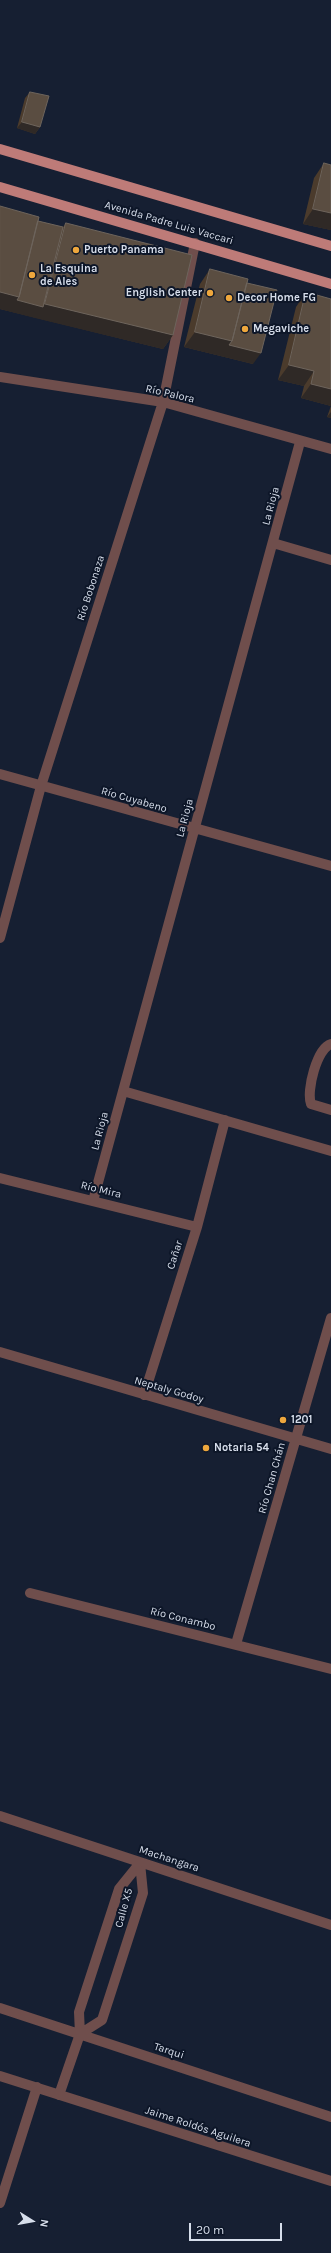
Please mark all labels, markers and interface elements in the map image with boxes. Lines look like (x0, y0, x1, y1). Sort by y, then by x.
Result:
street label: Avenida Padre Luis Vaccari (103, 198, 235, 248)
place label: Puerto Panama (84, 243, 164, 257)
marker: Puerto Panama (71, 245, 81, 255)
place label: La Esquina de Ales (40, 262, 97, 288)
marker: La Esquina de Ales (27, 270, 37, 280)
place label: English Center (126, 286, 202, 300)
marker: English Center (205, 288, 215, 298)
place label: Decor Home FG (237, 291, 316, 305)
marker: Decor Home FG (224, 293, 234, 303)
place label: Megaviche (253, 322, 309, 336)
marker: Megaviche (240, 324, 250, 334)
street label: Río Palora (144, 382, 196, 406)
street label: La Rioja (260, 485, 282, 527)
street label: Río Bobonaza (74, 554, 108, 622)
street label: Río Cuyabeno (99, 784, 169, 816)
street label: La Rioja (174, 797, 196, 839)
street label: La Rioja (89, 1110, 111, 1152)
street label: Río Mira (79, 1179, 123, 1201)
street label: Cañar (164, 1239, 186, 1271)
street label: Neptaly Godoy (133, 1374, 205, 1406)
place label: 1201 (291, 1413, 312, 1427)
marker: 1201 (278, 1415, 288, 1425)
place label: Notaria 54 (214, 1441, 269, 1455)
street label: Río Chan Chán (256, 1441, 288, 1515)
marker: Notaria 54 (201, 1443, 211, 1453)
street label: Río Conambo (149, 1605, 217, 1633)
street label: Machangara (137, 1843, 201, 1875)
street label: Calle X5 (112, 1887, 136, 1929)
street label: Tarqui (152, 2040, 186, 2062)
street label: Jaime Roldós Aguilera (144, 2104, 252, 2150)
north arrow (12, 2201, 52, 2241)
scale bar (191, 2215, 284, 2241)
text: N (37, 2218, 51, 2228)
text: 20 m (196, 2223, 224, 2237)

